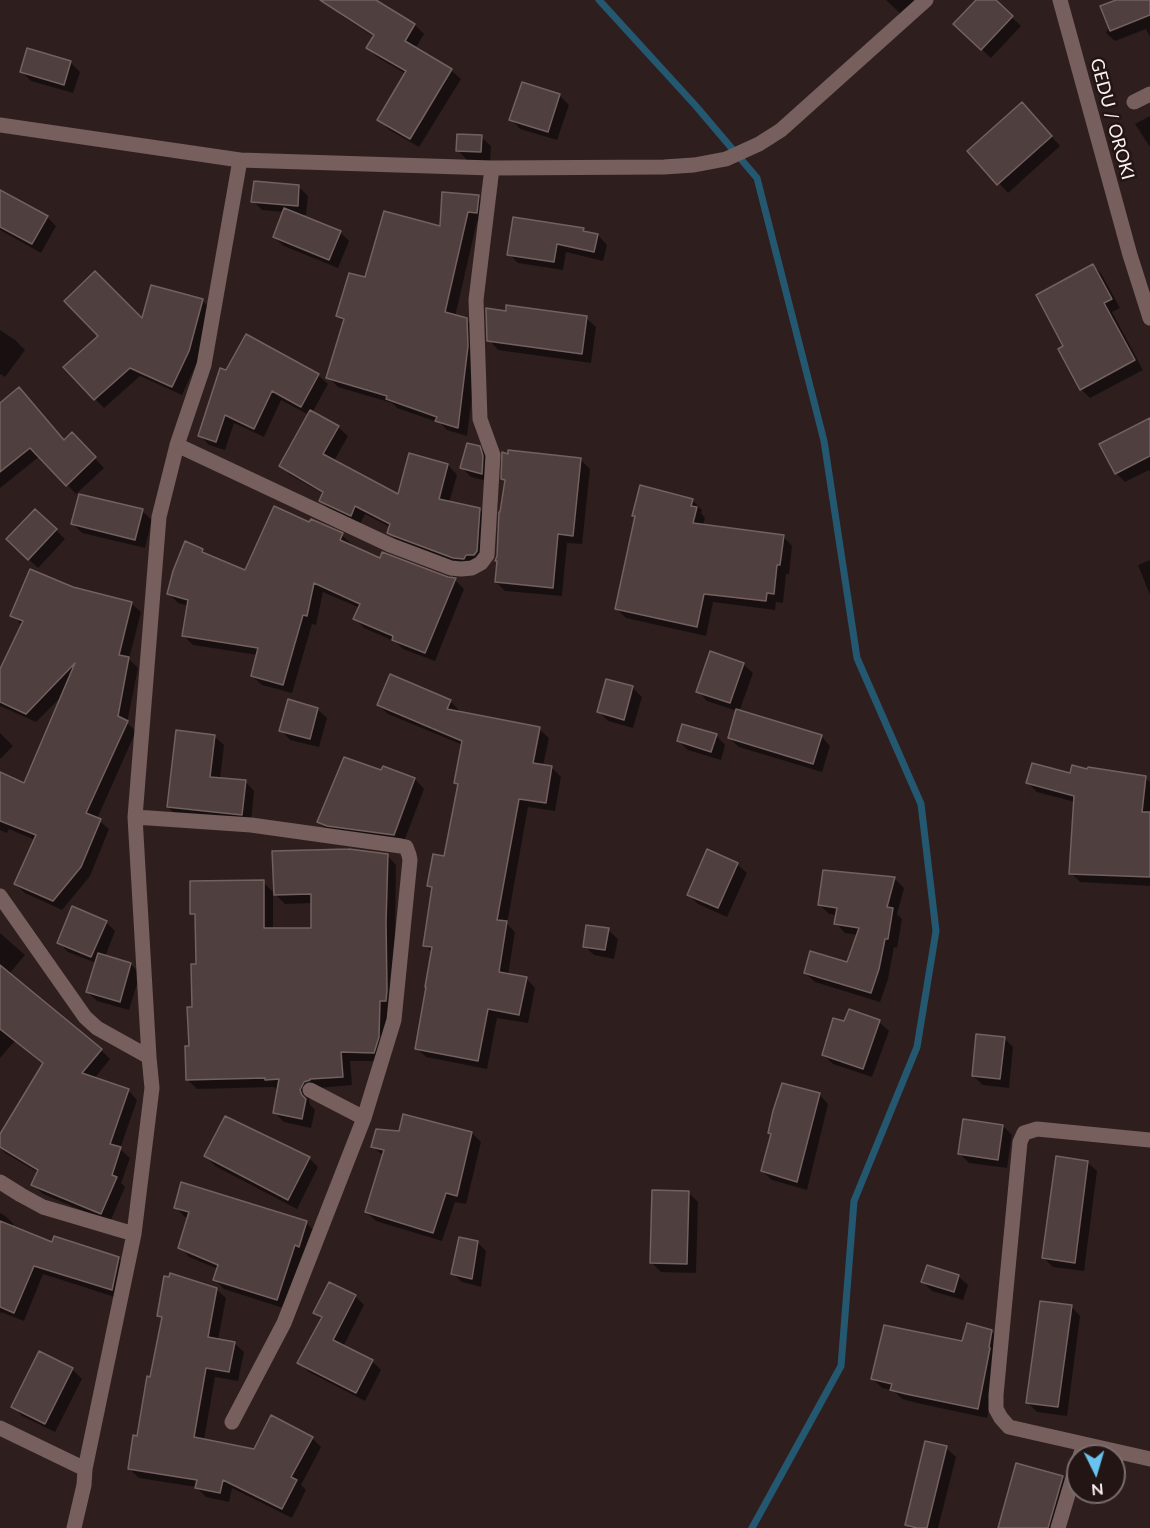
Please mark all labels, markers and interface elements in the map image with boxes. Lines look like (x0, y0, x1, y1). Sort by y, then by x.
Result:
street label: GEDU / OROKI (1085, 56, 1139, 182)
north arrow (1066, 1444, 1126, 1504)
text: N (1090, 1480, 1104, 1500)

